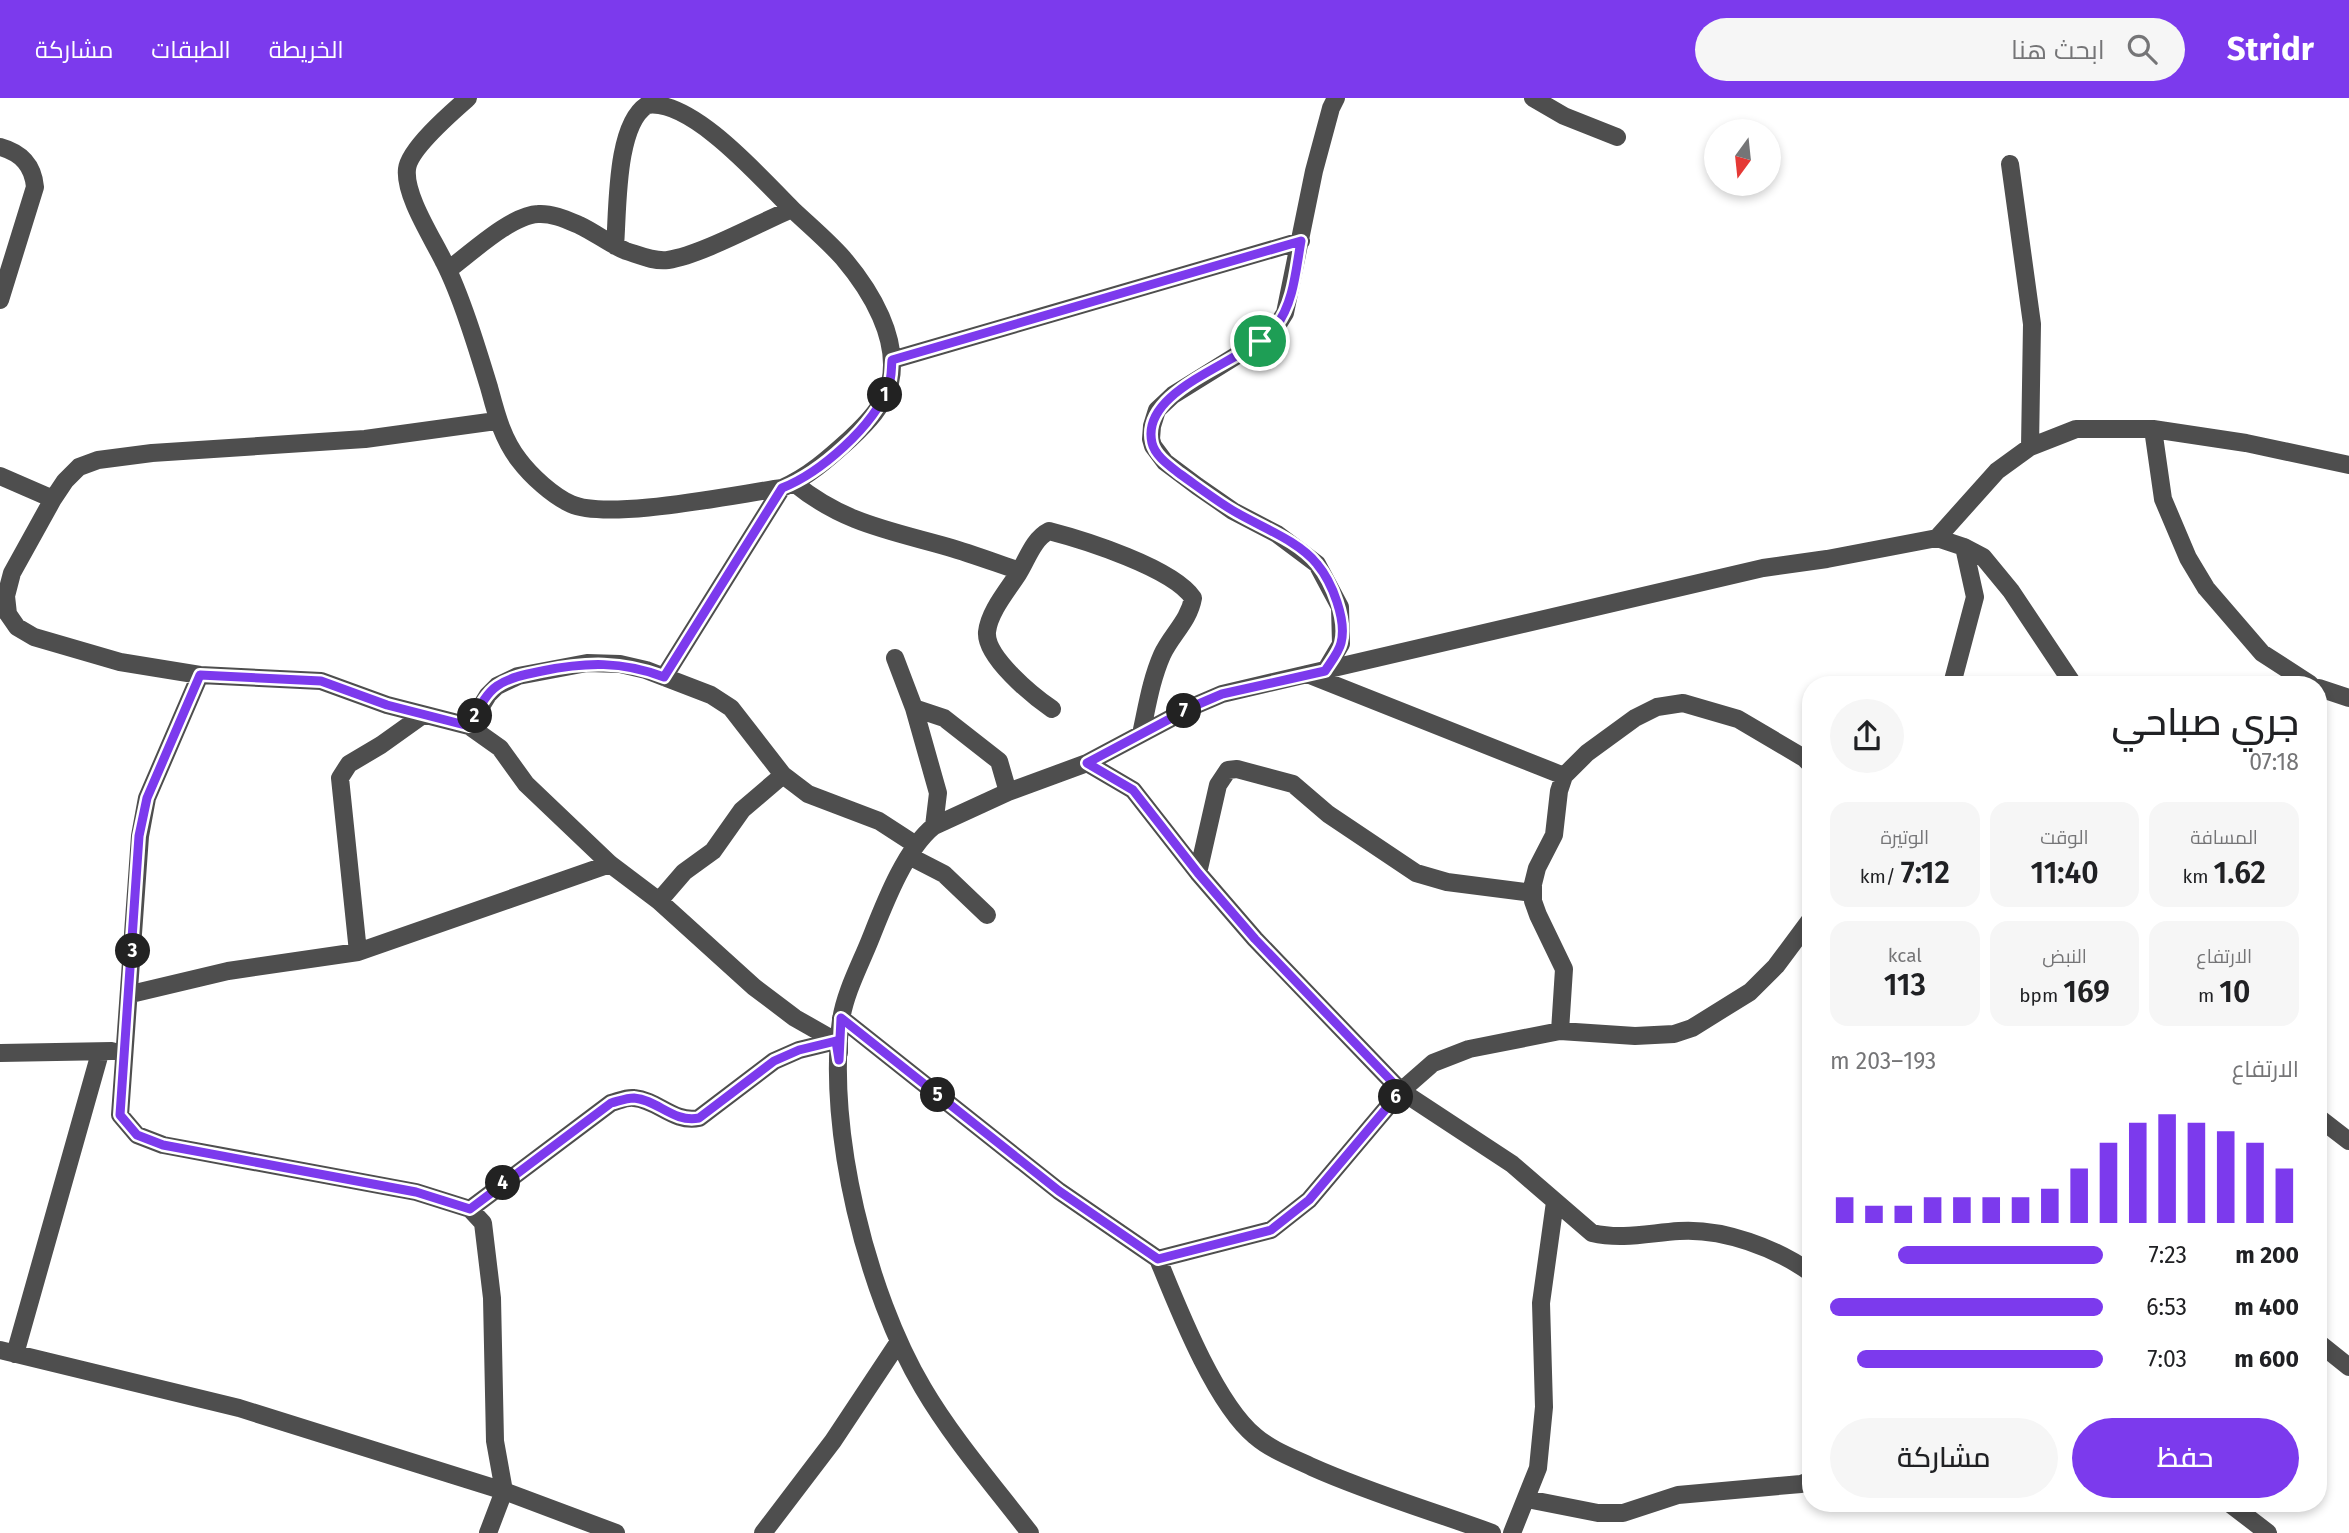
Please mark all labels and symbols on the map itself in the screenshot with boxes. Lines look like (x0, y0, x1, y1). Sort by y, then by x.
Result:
north arrow (1704, 119, 1782, 196)
pin (1230, 311, 1290, 371)
pin: 1 (868, 378, 903, 412)
pin: 7 (1166, 694, 1202, 728)
pin: 2 (458, 698, 492, 734)
pin: 3 (116, 934, 150, 968)
pin: 5 (920, 1077, 956, 1112)
pin: 6 (1378, 1080, 1414, 1114)
pin: 4 (486, 1166, 520, 1200)

